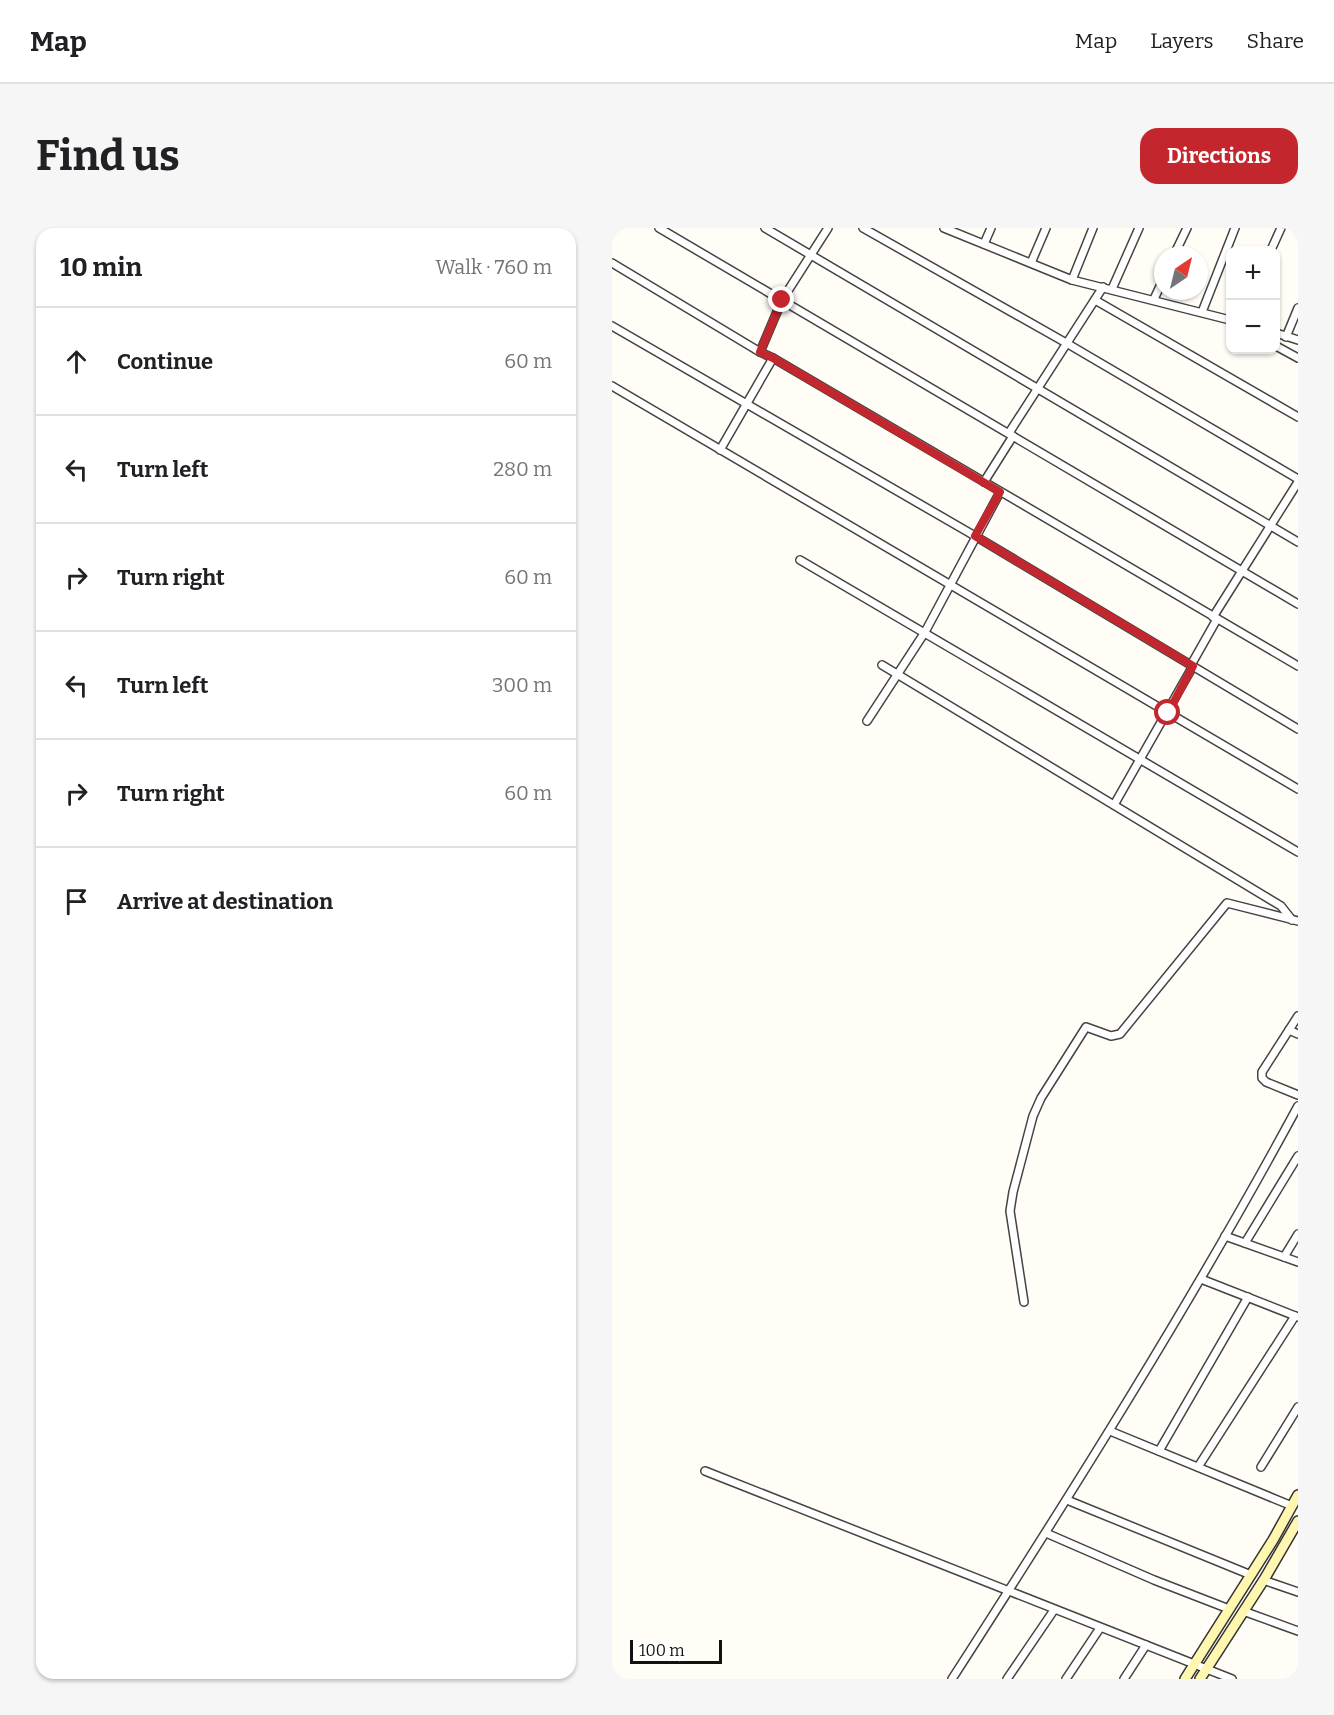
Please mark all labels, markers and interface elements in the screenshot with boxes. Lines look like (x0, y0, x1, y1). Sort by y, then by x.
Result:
text: Map (30, 25, 87, 58)
text: Map (1075, 28, 1117, 54)
text: Layers (1150, 28, 1214, 54)
text: Share (1247, 28, 1304, 54)
button: Directions (1140, 128, 1298, 184)
text: Find us (36, 131, 180, 181)
north arrow (1154, 246, 1208, 300)
map controls (1226, 246, 1280, 354)
button: + (1226, 246, 1280, 300)
text: 10 min (60, 252, 142, 283)
text: Walk · 760 m (436, 255, 552, 279)
route end (768, 286, 794, 312)
button: − (1226, 300, 1280, 354)
icon: ahead (60, 345, 93, 378)
text: Continue (117, 348, 213, 375)
text: 60 m (504, 349, 552, 373)
icon: left (60, 453, 93, 486)
text: Turn left (117, 456, 209, 483)
text: 280 m (493, 457, 552, 481)
icon: right (60, 561, 93, 594)
text: Turn right (117, 564, 225, 591)
text: 60 m (504, 565, 552, 589)
icon: left (60, 669, 93, 702)
text: Turn left (117, 672, 209, 699)
text: 300 m (492, 673, 552, 697)
route start (1154, 699, 1180, 725)
icon: right (60, 777, 93, 810)
text: Turn right (117, 780, 225, 807)
text: 60 m (504, 781, 552, 805)
icon: arrive (60, 885, 93, 918)
text: Arrive at destination (117, 888, 333, 915)
scale bar (630, 1637, 722, 1664)
text: 100 m (639, 1641, 684, 1660)

